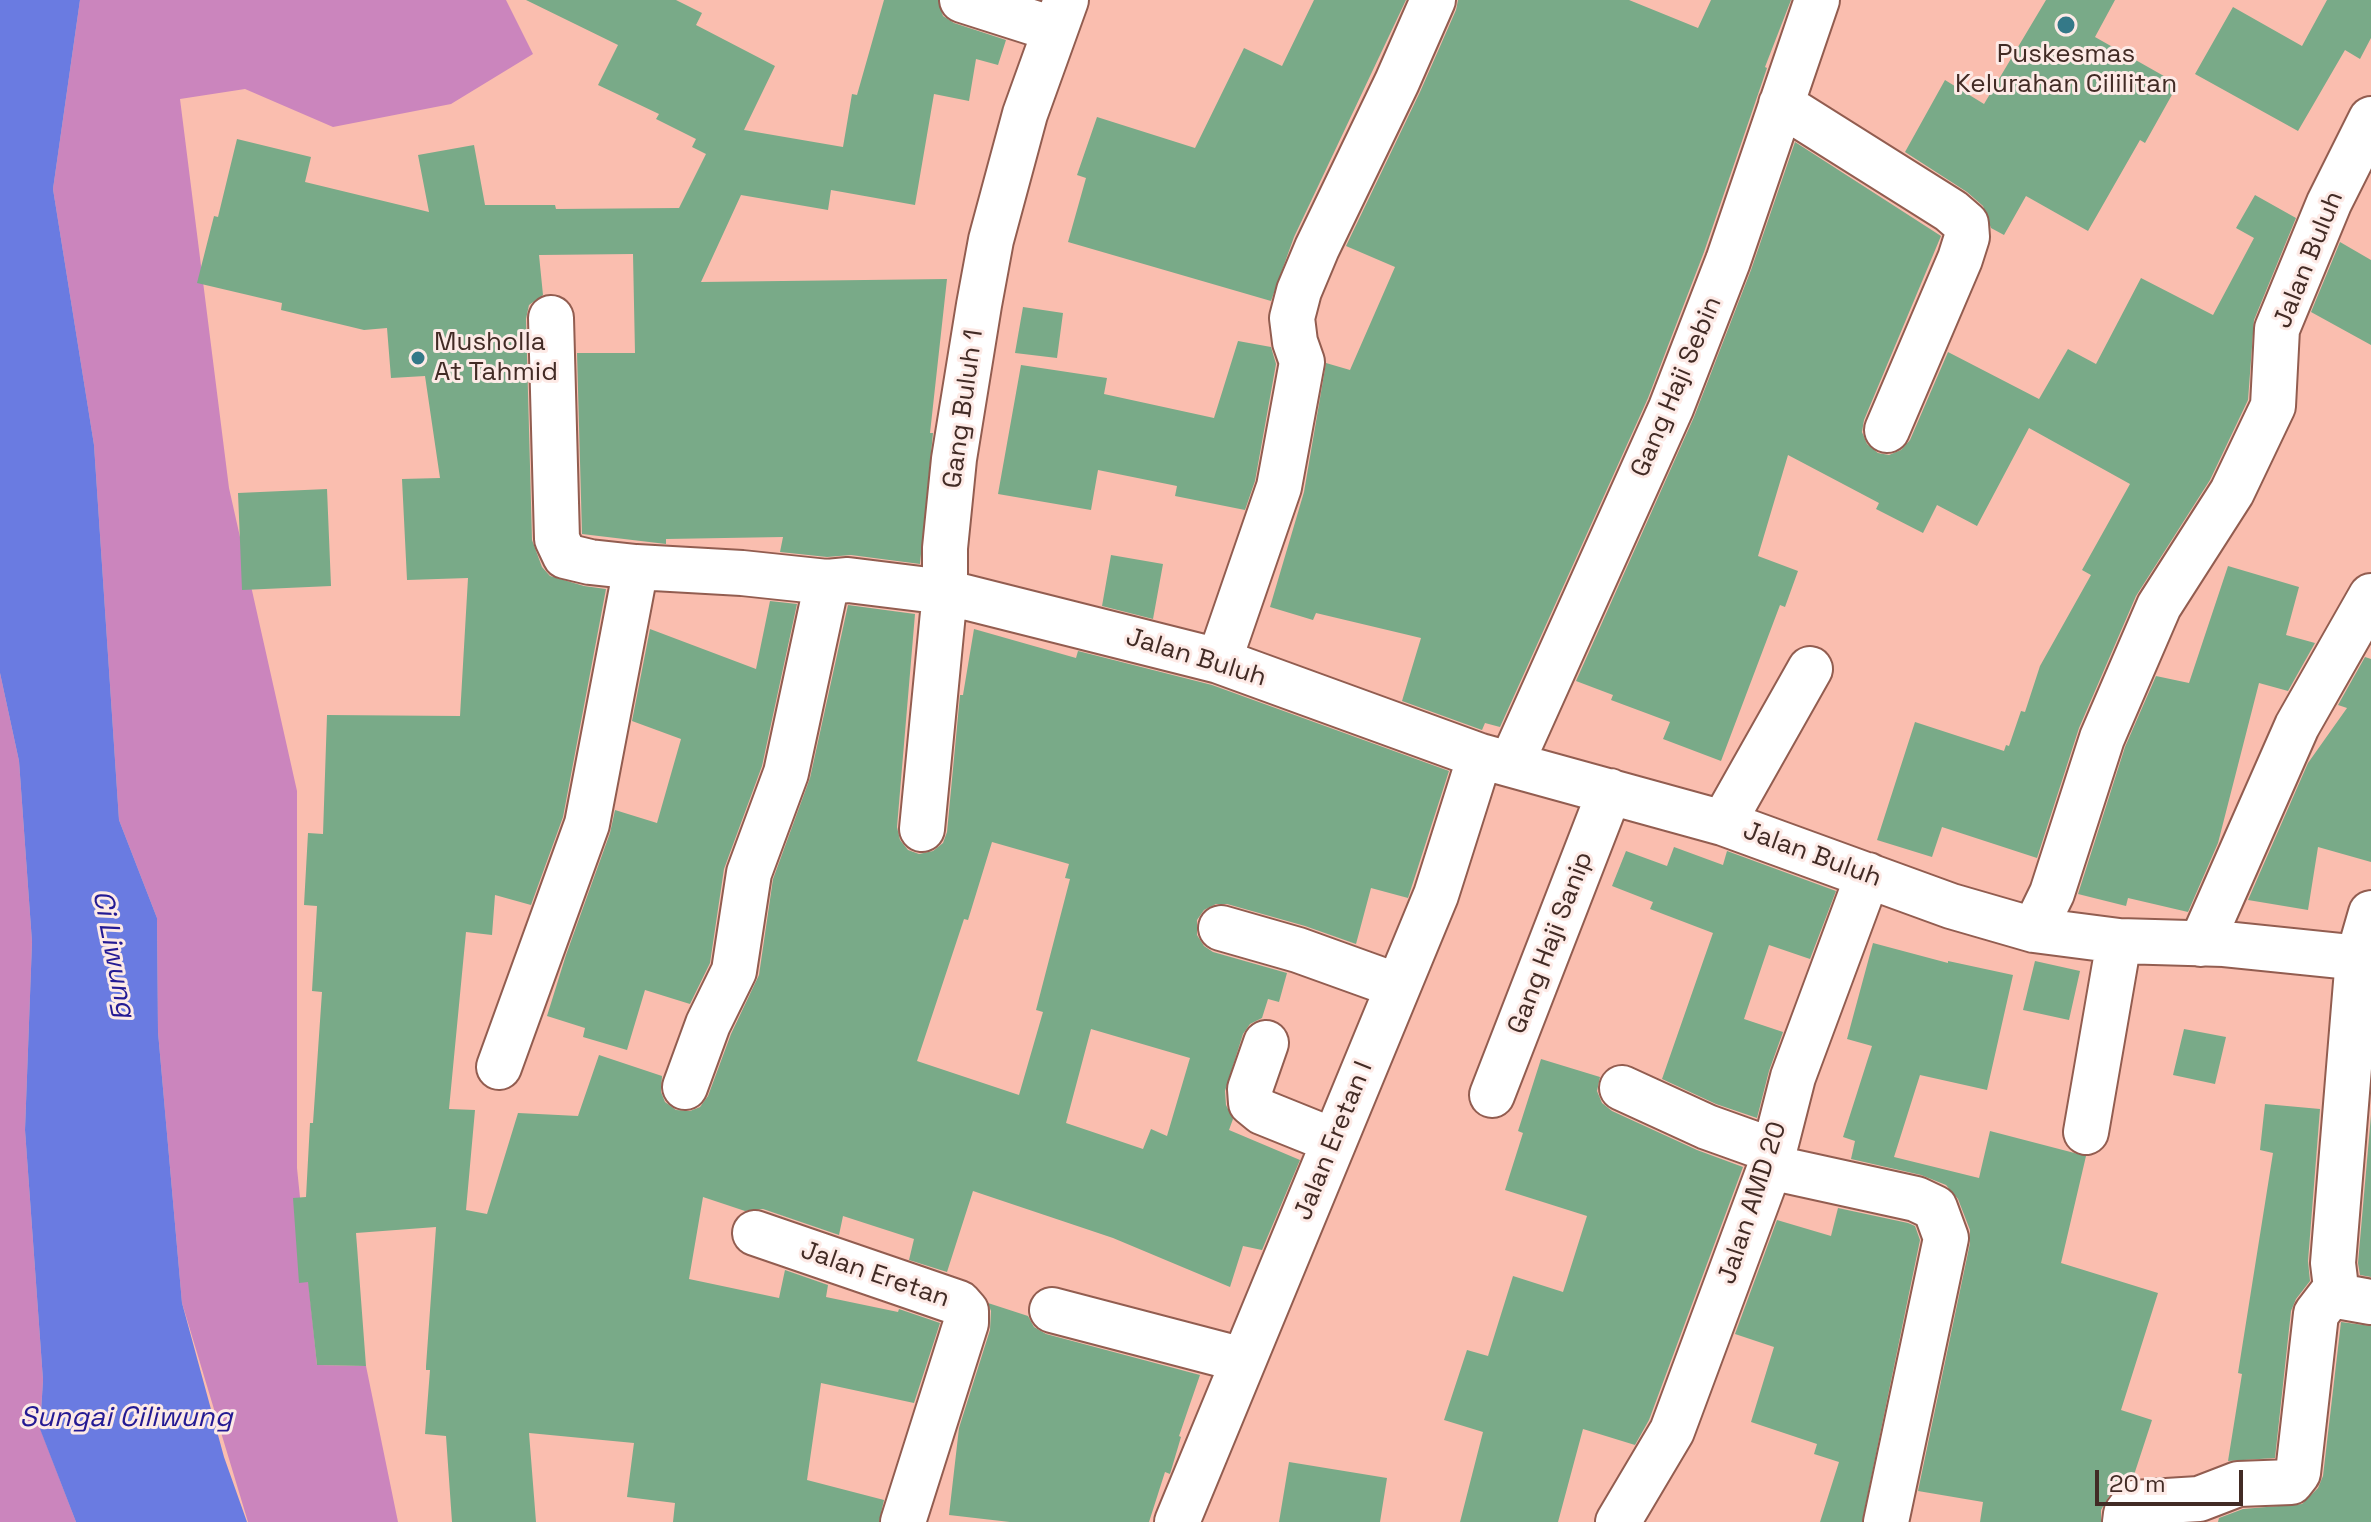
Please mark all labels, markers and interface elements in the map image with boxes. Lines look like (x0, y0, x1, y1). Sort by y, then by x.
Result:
marker: Puskesmas Kelurahan Cililitan (2055, 14, 2077, 36)
place label: Puskesmas Kelurahan Cililitan (1955, 39, 2177, 100)
street label: Jalan Buluh (2267, 187, 2351, 333)
street label: Gang Haji Sebin (1625, 292, 1729, 482)
place label: Musholla At Tahmid (434, 327, 558, 388)
street label: Gang Buluh 1 (937, 327, 991, 491)
marker: Musholla At Tahmid (409, 349, 427, 367)
street label: Jalan Buluh (1122, 622, 1270, 694)
street label: Jalan Buluh (1739, 816, 1885, 894)
street label: Gang Haji Sanip (1502, 847, 1600, 1039)
water label: Ci Liwung (84, 888, 142, 1020)
street label: Jalan Eretan I (1288, 1057, 1380, 1225)
street label: Jalan AMD 20 (1712, 1118, 1794, 1288)
street label: Jalan Eretan (797, 1235, 953, 1315)
water label: Sungai Ciliwung (20, 1401, 232, 1435)
scale bar (2099, 1454, 2247, 1504)
text: 20 m (2109, 1468, 2166, 1499)

